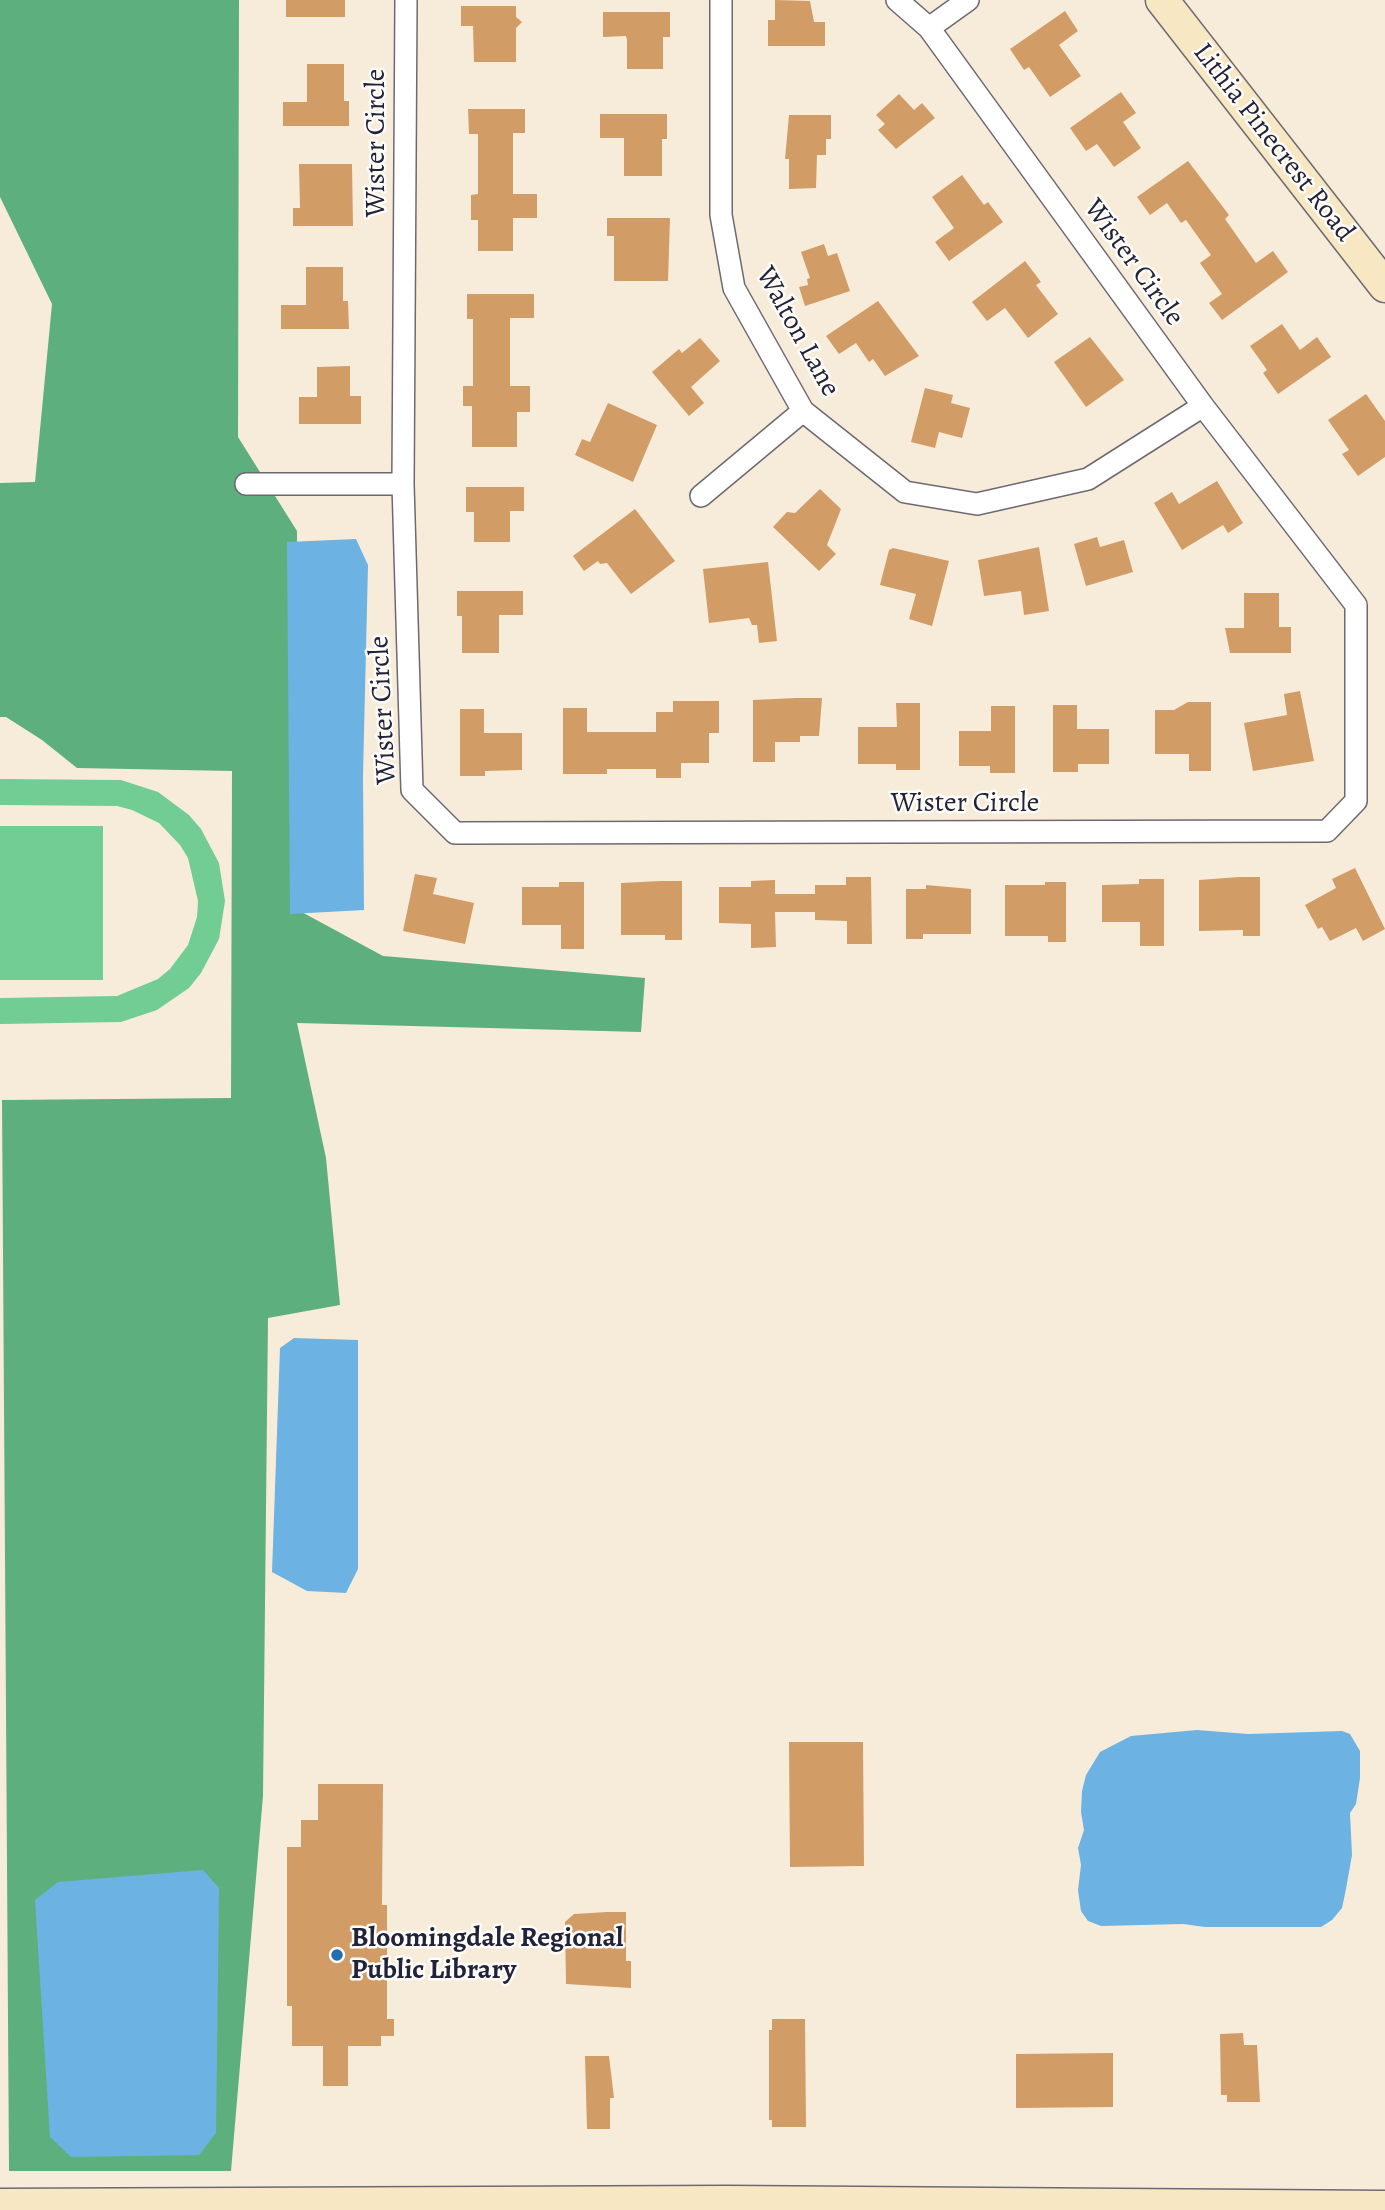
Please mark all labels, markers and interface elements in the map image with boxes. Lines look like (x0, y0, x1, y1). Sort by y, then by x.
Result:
street label: Lithia Pinecrest Road (1185, 37, 1361, 249)
street label: Wister Circle (360, 69, 394, 217)
street label: Wister Circle (1076, 193, 1190, 333)
street label: Walton Lane (748, 261, 846, 403)
street label: Wister Circle (363, 635, 405, 785)
street label: Wister Circle (891, 787, 1039, 821)
place label: Bloomingdale Regional Public Library (351, 1922, 623, 1988)
marker: Bloomingdale Regional Public Library (329, 1947, 345, 1963)

